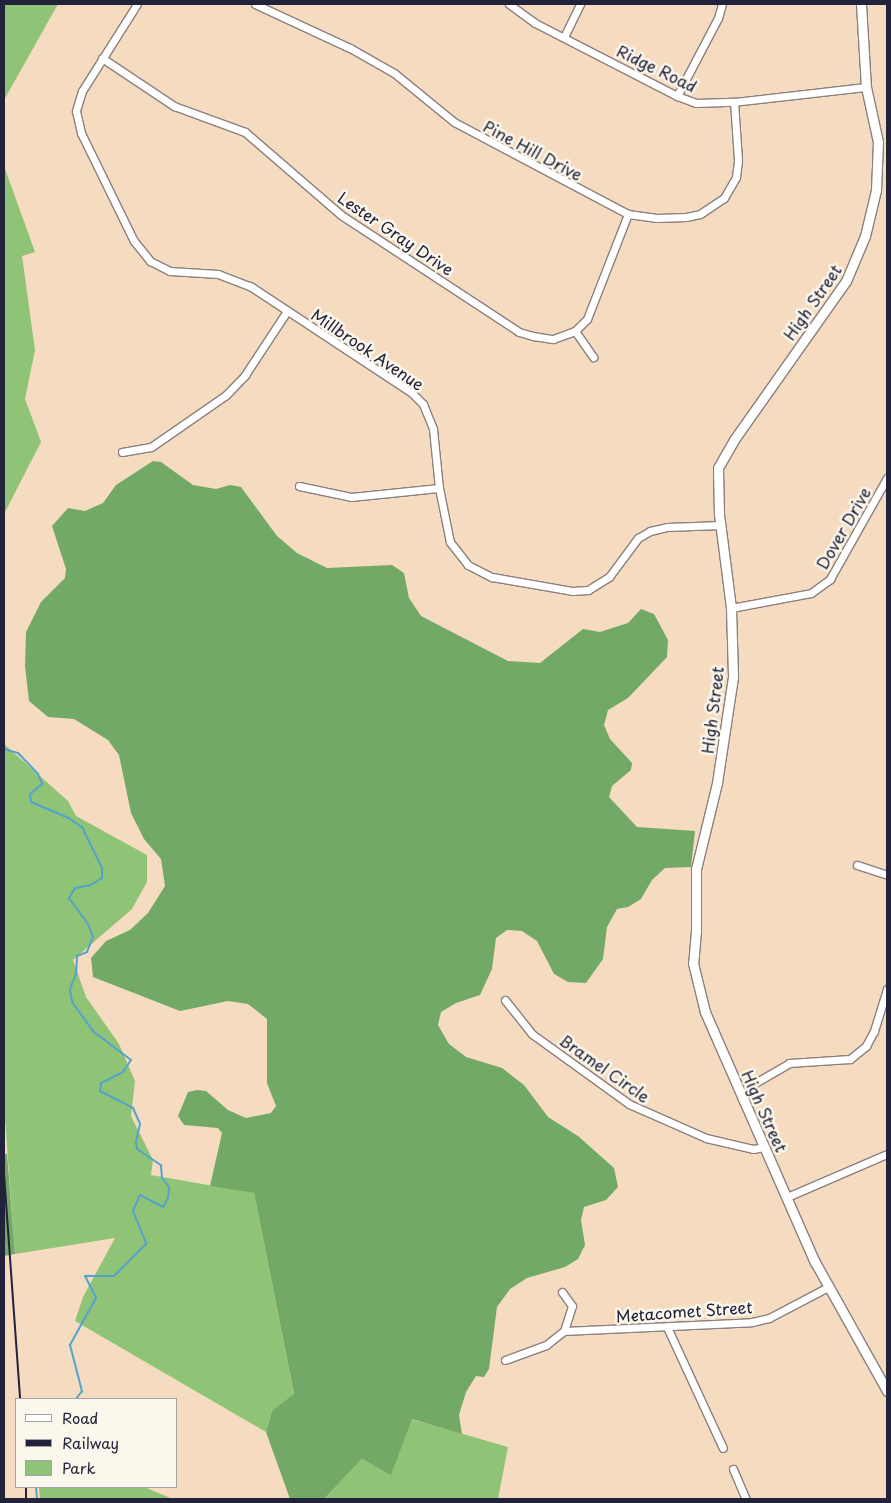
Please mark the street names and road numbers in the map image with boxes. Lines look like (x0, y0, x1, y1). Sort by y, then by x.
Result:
street label: Ridge Road (614, 41, 700, 95)
street label: Pine Hill Drive (480, 116, 586, 184)
street label: Lester Gray Drive (334, 187, 458, 279)
street label: High Street (779, 260, 845, 344)
street label: Millbrook Avenue (308, 304, 428, 394)
street label: Dover Drive (812, 484, 874, 572)
street label: High Street (697, 665, 727, 755)
street label: Bramel Circle (556, 1029, 654, 1107)
street label: High Street (738, 1067, 792, 1155)
street label: Metacomet Street (614, 1297, 754, 1325)

